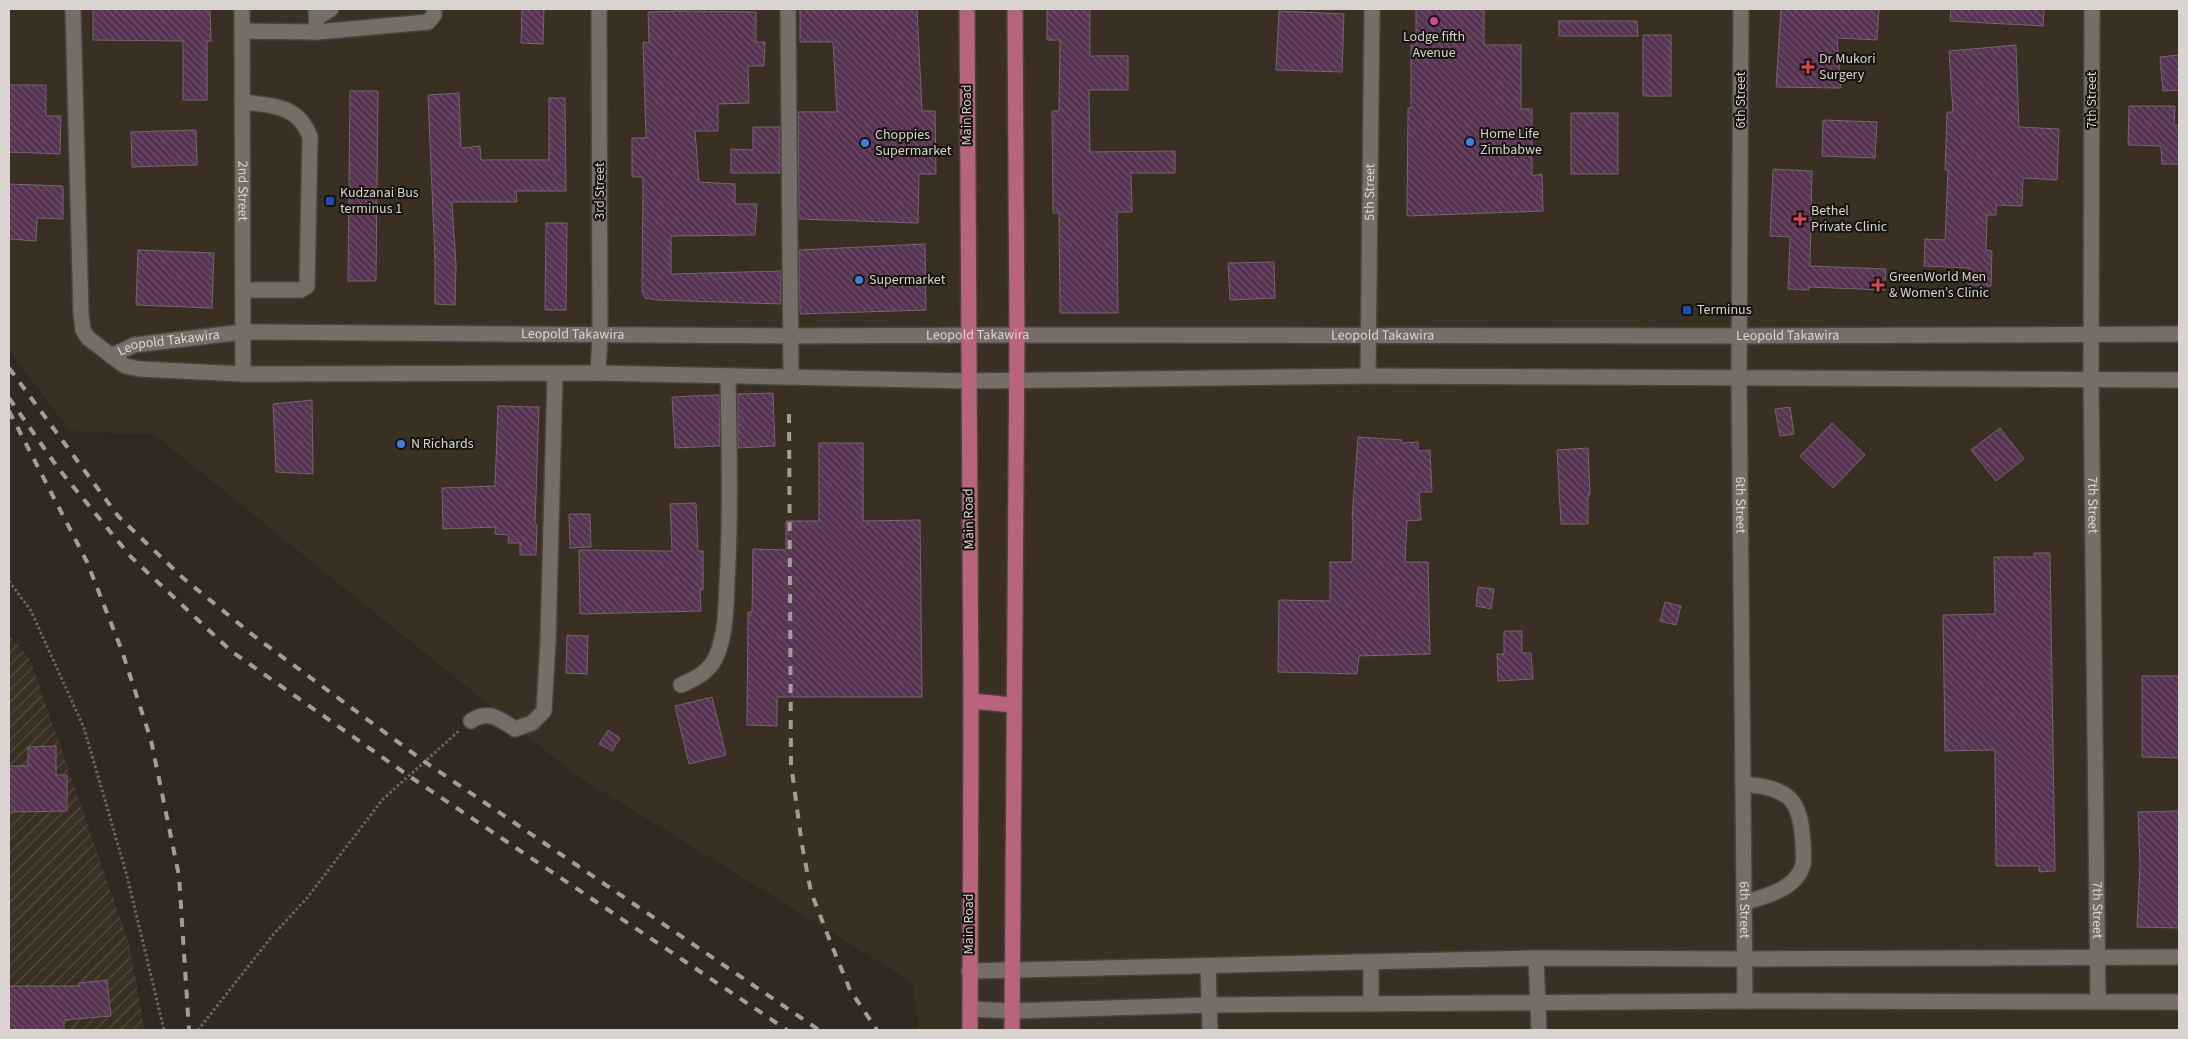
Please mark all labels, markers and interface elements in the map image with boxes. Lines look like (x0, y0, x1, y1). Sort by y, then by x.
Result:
marker: Lodge fifth Avenue (1428, 15, 1440, 27)
place label: Lodge fifth Avenue (1403, 27, 1465, 63)
place label: Dr Mukori Surgery (1819, 49, 1876, 85)
marker: Dr Mukori Surgery (1801, 60, 1815, 74)
street label: 6th Street (1731, 71, 1751, 129)
street label: 7th Street (2082, 71, 2102, 129)
street label: Main Road (957, 84, 977, 146)
place label: Home Life Zimbabwe (1480, 124, 1542, 160)
place label: Choppies Supermarket (875, 125, 952, 161)
marker: Home Life Zimbabwe (1464, 136, 1476, 148)
marker: Choppies Supermarket (859, 137, 871, 149)
street label: 2nd Street (232, 161, 253, 221)
street label: 3rd Street (590, 162, 610, 220)
street label: 5th Street (1360, 163, 1380, 221)
place label: Kudzanai Bus terminus 1 (340, 183, 419, 219)
marker: Kudzanai Bus terminus 1 (324, 195, 336, 207)
place label: Bethel Private Clinic (1811, 201, 1888, 237)
marker: Bethel Private Clinic (1793, 212, 1807, 226)
place label: GreenWorld Men & Women’s Clinic (1889, 267, 1990, 303)
place label: Supermarket (869, 270, 946, 290)
marker: Supermarket (853, 274, 865, 286)
marker: GreenWorld Men & Women’s Clinic (1871, 278, 1885, 292)
place label: Terminus (1697, 300, 1752, 320)
marker: Terminus (1681, 304, 1693, 316)
street label: Leopold Takawira (521, 324, 624, 345)
street label: Leopold Takawira (114, 325, 221, 361)
street label: Leopold Takawira (926, 325, 1029, 345)
street label: Leopold Takawira (1331, 325, 1434, 346)
street label: Leopold Takawira (1736, 326, 1839, 346)
place label: N Richards (411, 434, 474, 454)
marker: N Richards (395, 438, 407, 450)
street label: 6th Street (1730, 476, 1751, 534)
street label: 7th Street (2082, 476, 2103, 534)
street label: Main Road (958, 488, 980, 550)
street label: 6th Street (1734, 881, 1754, 939)
street label: 7th Street (2087, 881, 2107, 939)
street label: Main Road (959, 893, 979, 955)

